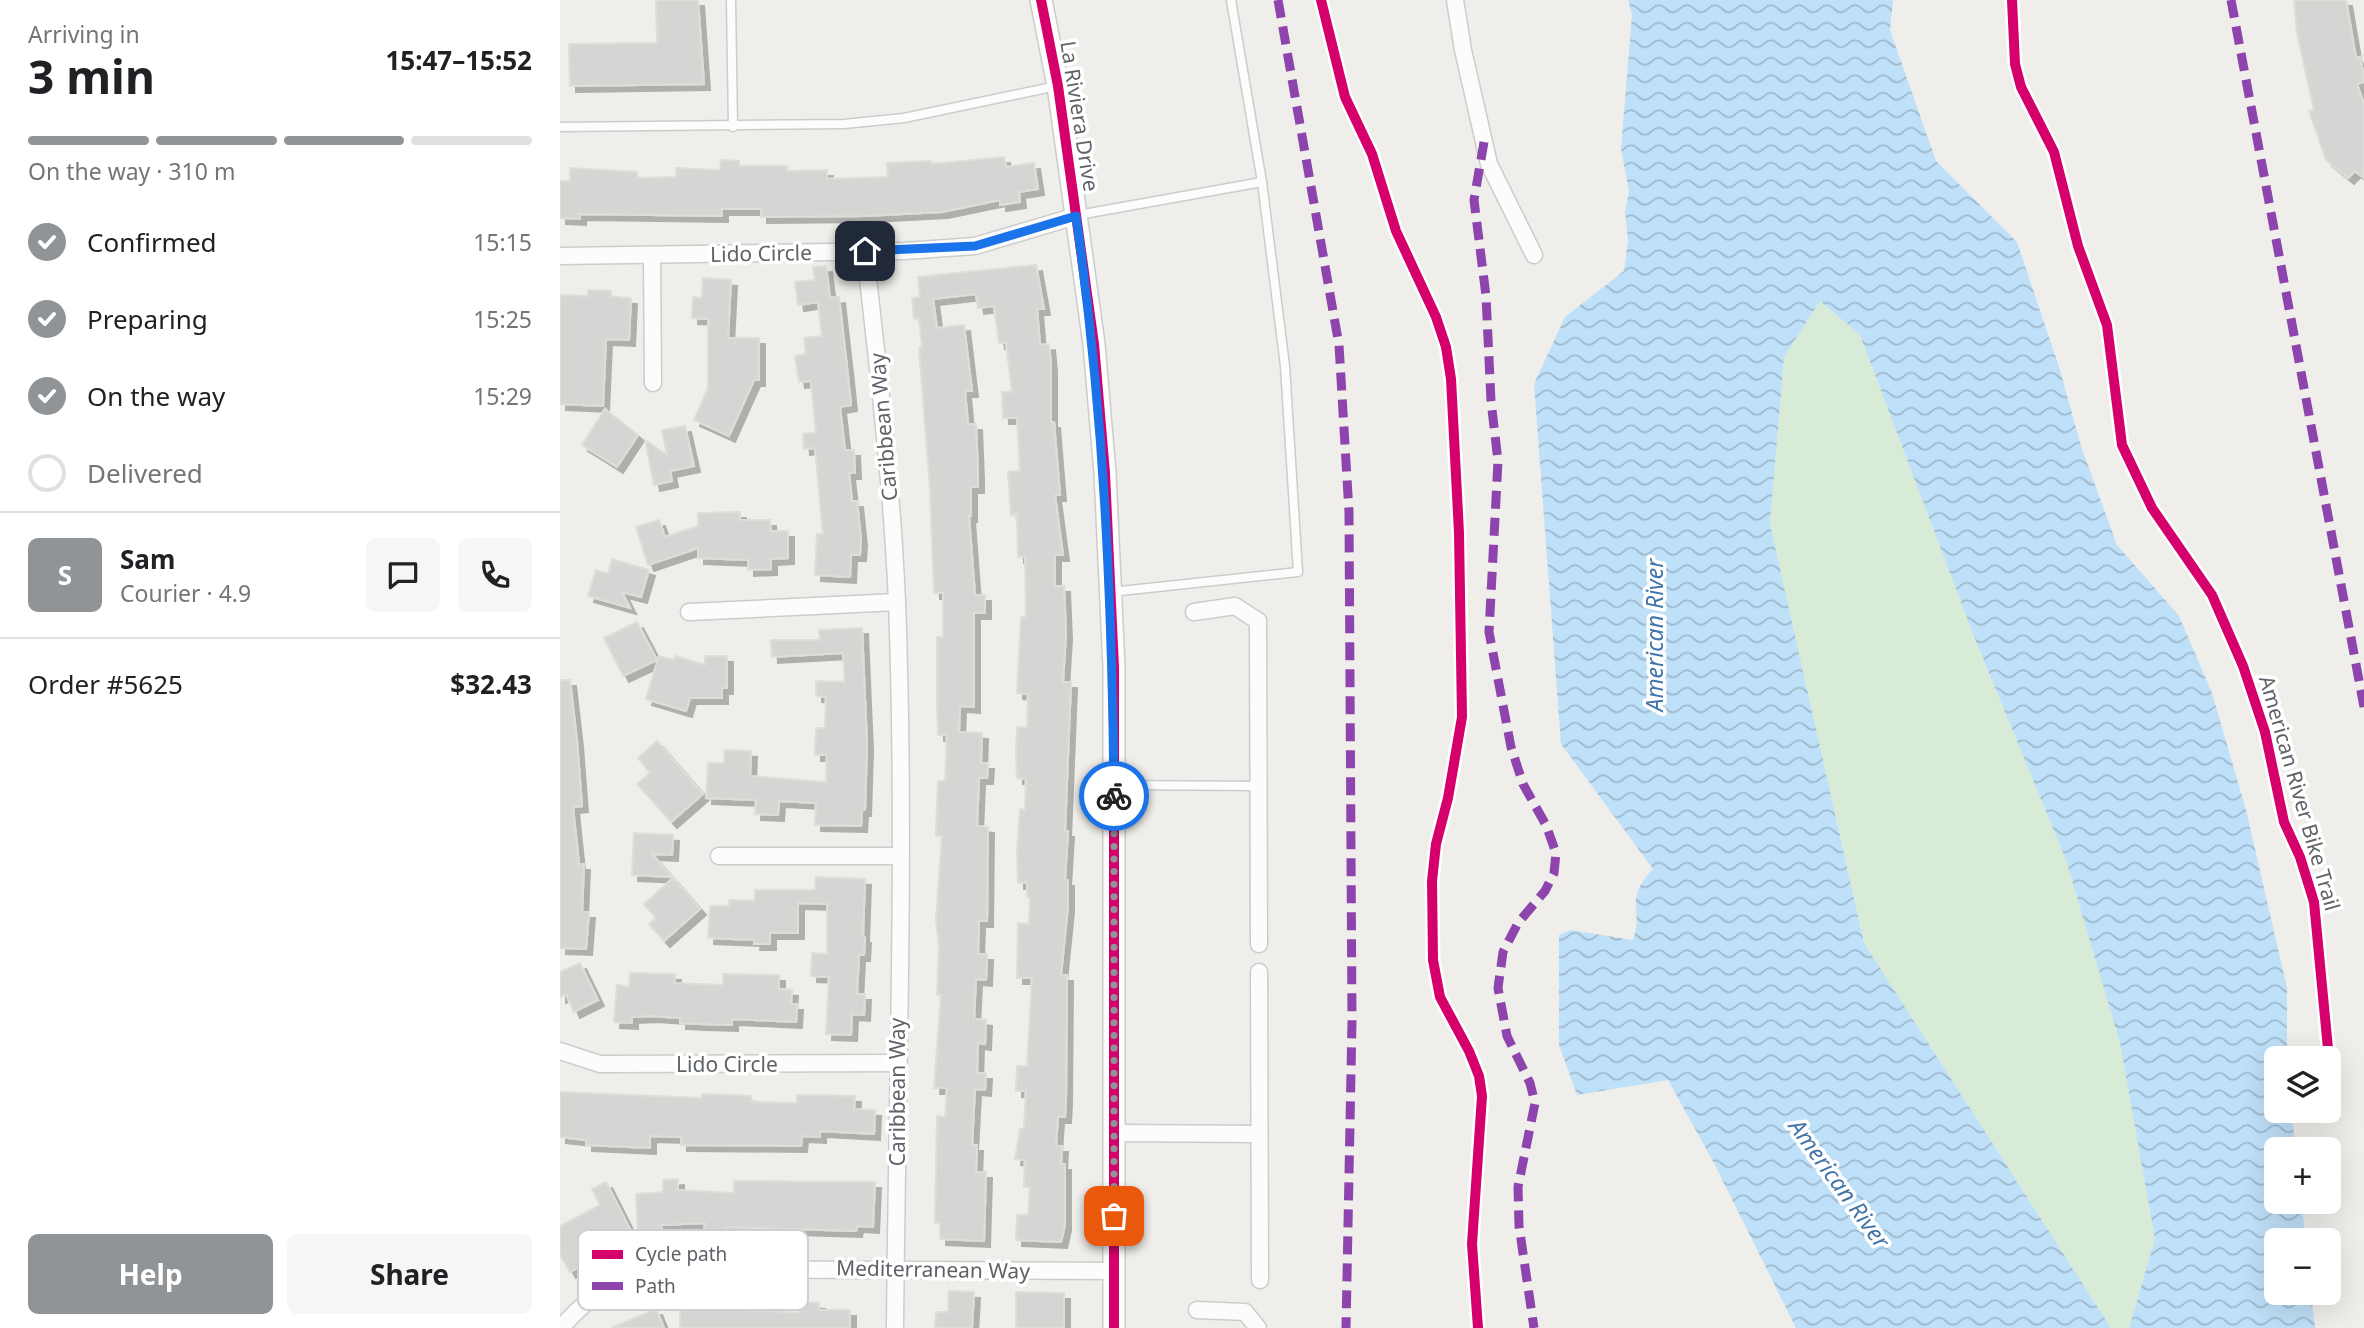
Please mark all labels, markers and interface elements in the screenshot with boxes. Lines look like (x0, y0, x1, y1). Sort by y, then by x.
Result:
text: Arriving in (28, 18, 140, 50)
street label: La Riviera Drive (1054, 39, 1106, 193)
text: 15:47–15:52 (385, 42, 532, 78)
text: 3 min (28, 45, 155, 107)
text: On the way · 310 m (28, 155, 235, 187)
pin (835, 221, 895, 281)
icon: check (28, 223, 66, 261)
text: Confirmed (87, 224, 217, 260)
text: 15:15 (473, 226, 532, 258)
icon: home (846, 232, 884, 270)
street label: Lido Circle (710, 238, 812, 268)
icon: check (28, 300, 66, 338)
text: Preparing (87, 301, 208, 337)
text: 15:25 (473, 303, 532, 335)
street label: Caribbean Way (863, 351, 903, 502)
icon: check (28, 377, 66, 415)
text: On the way (87, 378, 225, 414)
text: 15:29 (473, 380, 532, 412)
text: Delivered (87, 455, 203, 491)
button: chat (366, 538, 440, 612)
button: phone (458, 538, 532, 612)
text: Sam (120, 541, 175, 577)
text: S (58, 557, 72, 593)
water label: American River (1638, 558, 1670, 713)
text: Courier · 4.9 (120, 577, 251, 609)
text: Order #5625 (28, 666, 183, 702)
text: $32.43 (450, 666, 532, 702)
street label: American River Bike Trail (2253, 672, 2347, 914)
courier (1079, 761, 1149, 831)
icon: bike (1095, 777, 1133, 815)
street label: Caribbean Way (883, 1017, 911, 1166)
map controls (2264, 1046, 2341, 1305)
button: layers (2264, 1046, 2341, 1123)
street label: Lido Circle (676, 1050, 778, 1078)
water label: American River (1781, 1110, 1898, 1255)
button: + (2264, 1137, 2341, 1214)
pin (1084, 1186, 1144, 1246)
icon: bag (1095, 1197, 1133, 1235)
button: − (2264, 1228, 2341, 1305)
legend (578, 1230, 808, 1310)
button: Help (28, 1234, 273, 1314)
button: Share (287, 1234, 532, 1314)
text: Cycle path (635, 1241, 727, 1267)
street label: Mediterranean Way (836, 1253, 1031, 1285)
text: Path (635, 1273, 676, 1299)

